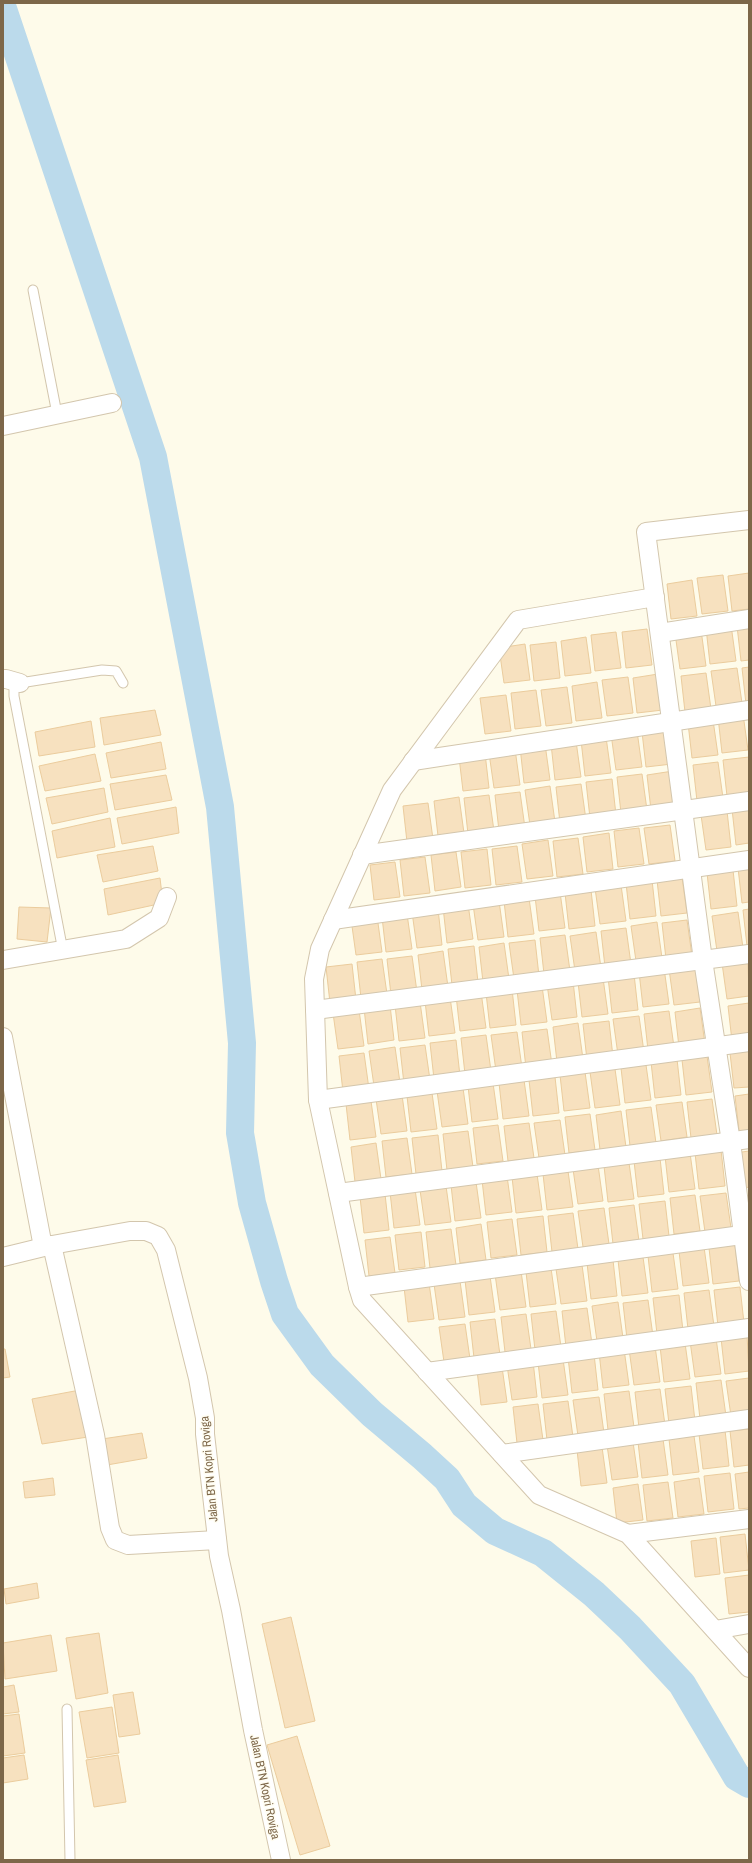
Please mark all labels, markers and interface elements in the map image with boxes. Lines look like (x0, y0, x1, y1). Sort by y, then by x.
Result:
street label: Jalan BTN Kopri Roviga (196, 1415, 222, 1523)
street label: Jalan BTN Kopri Roviga (246, 1733, 284, 1841)

